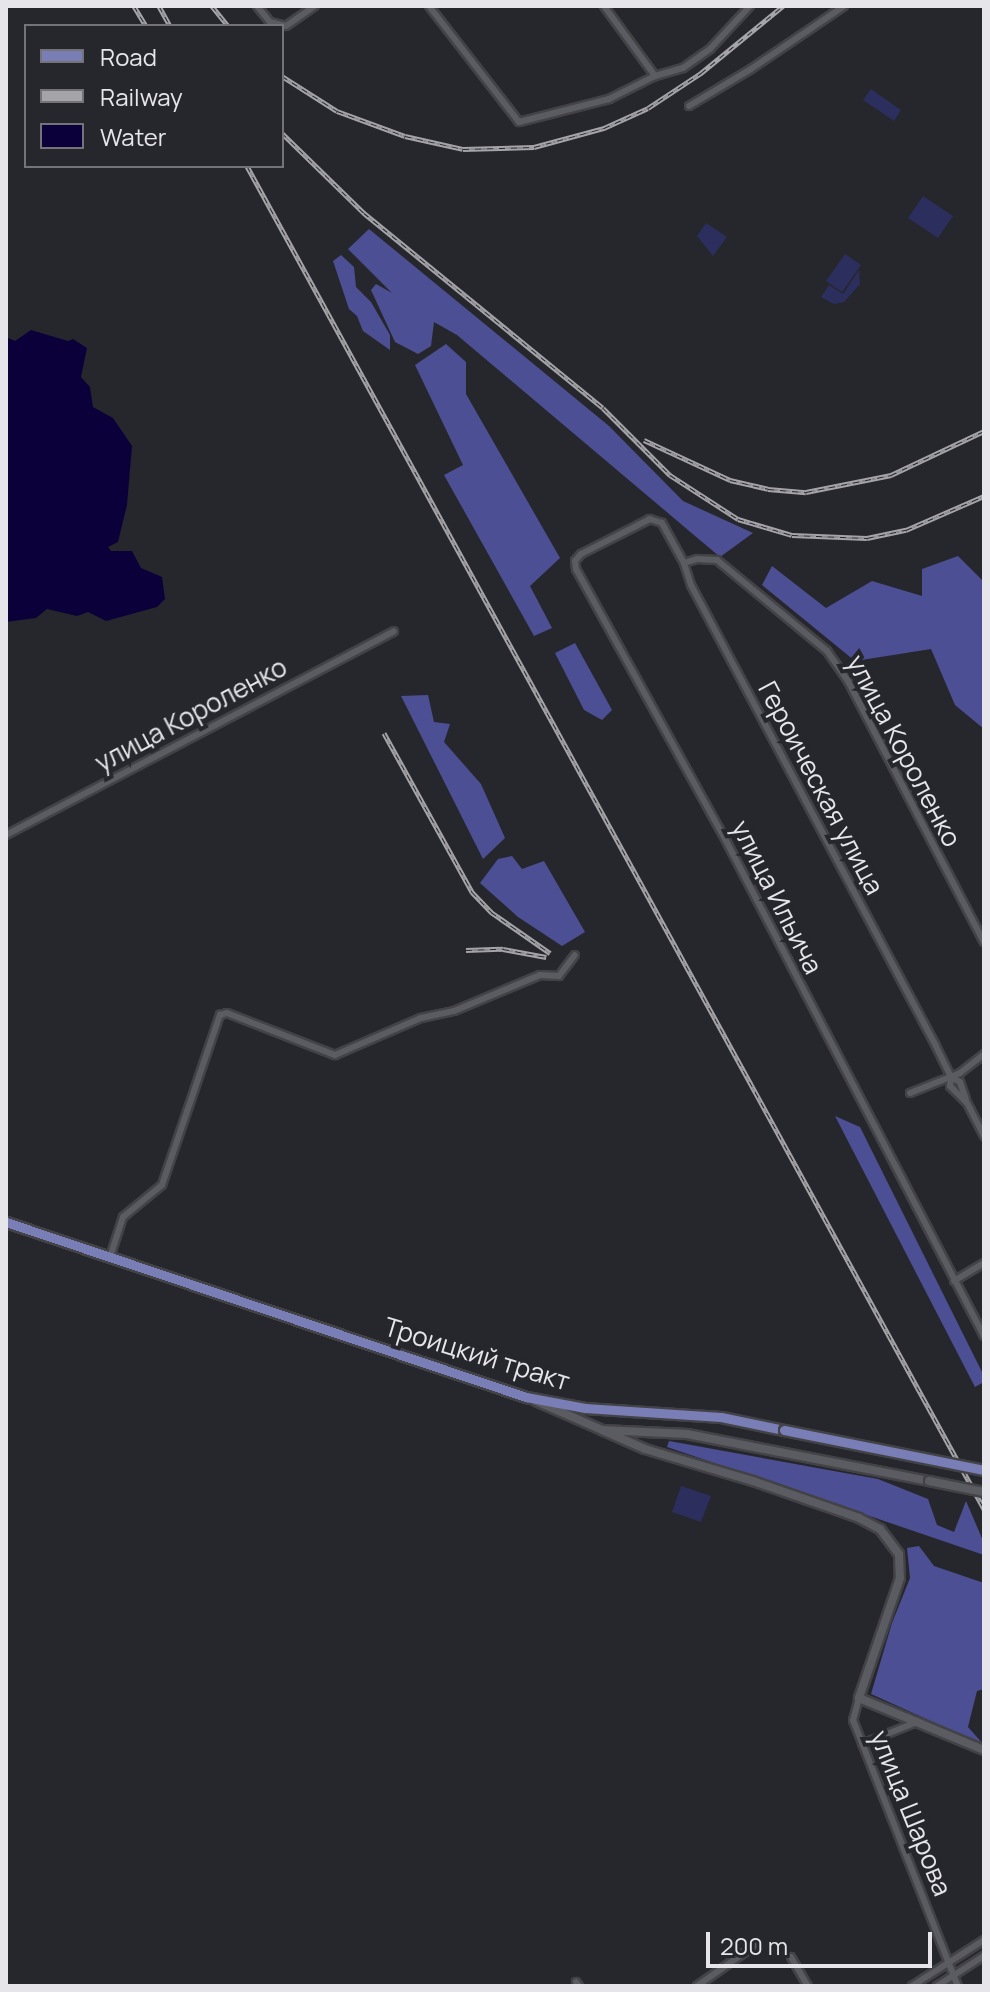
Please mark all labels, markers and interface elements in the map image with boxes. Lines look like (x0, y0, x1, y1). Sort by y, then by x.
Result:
legend (24, 24, 284, 168)
text: Road (100, 40, 157, 73)
text: Railway (100, 80, 183, 113)
text: Water (100, 120, 167, 153)
street label: улица Короленко (840, 650, 968, 852)
street label: улица Короленко (90, 651, 292, 779)
street label: Героическая улица (752, 676, 890, 900)
street label: улица Ильича (725, 815, 829, 979)
street label: Троицкий тракт (380, 1311, 574, 1397)
street label: улица Шарова (864, 1726, 958, 1900)
scale bar (710, 1916, 936, 1966)
text: 200 m (720, 1929, 788, 1962)

